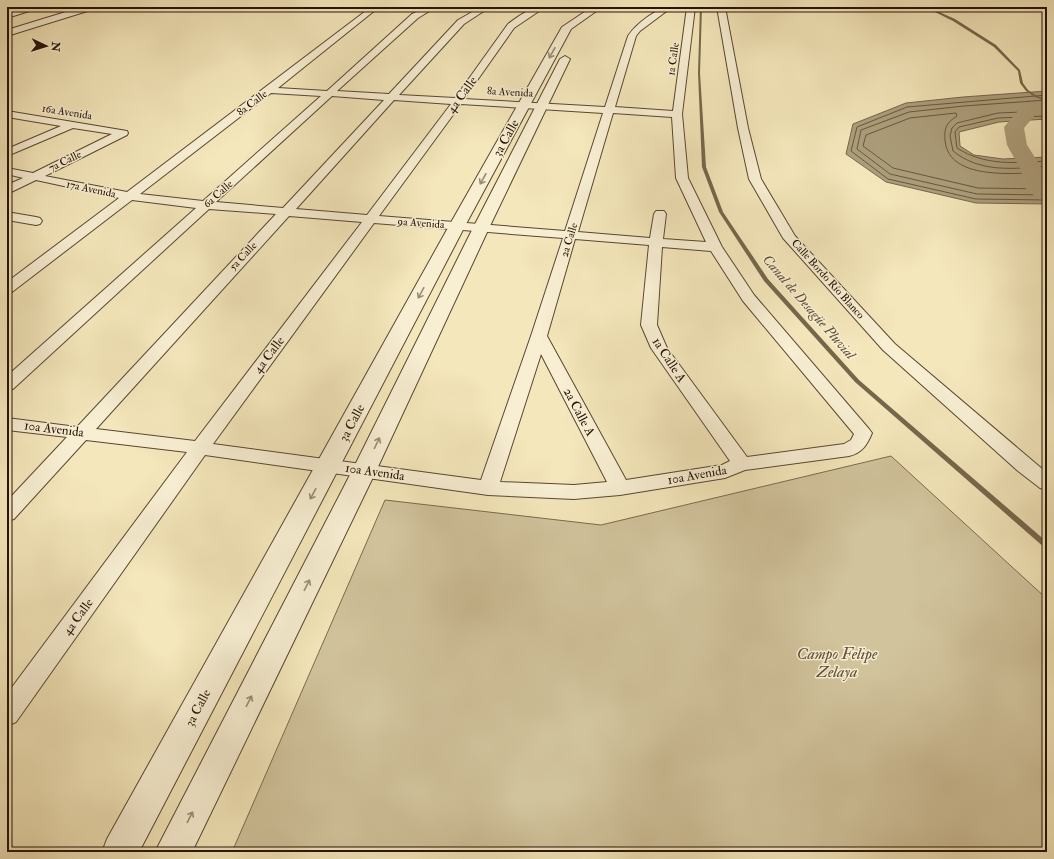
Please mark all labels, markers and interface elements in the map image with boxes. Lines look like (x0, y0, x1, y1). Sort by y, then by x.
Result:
north arrow (26, 26, 66, 66)
text: N (49, 40, 62, 53)
street label: 1a Calle (664, 41, 682, 76)
one-way arrow (548, 46, 556, 58)
street label: 4a Calle (443, 73, 481, 117)
street label: 8a Avenida (486, 84, 534, 100)
street label: 8a Calle (234, 87, 270, 119)
street label: 16a Avenida (41, 102, 94, 122)
street label: 3a Calle (489, 116, 523, 159)
street label: 7a Calle (47, 147, 84, 174)
one-way arrow (478, 173, 486, 185)
street label: 17a Avenida (65, 177, 117, 201)
street label: 6a Calle (201, 177, 236, 211)
street label: 9a Avenida (396, 215, 445, 231)
street label: 2a Calle (558, 221, 580, 259)
street label: Calle Bordo Río Blanco (789, 236, 867, 322)
street label: 5a Calle (227, 239, 260, 273)
water label: Canal de Desagüe Pluvial (759, 251, 860, 364)
one-way arrow (417, 287, 424, 299)
street label: 4a Calle (250, 333, 288, 377)
street label: 1a Calle A (649, 334, 690, 386)
street label: 2a Calle A (560, 385, 599, 440)
street label: 3a Calle (336, 401, 369, 444)
street label: 10a Avenida (23, 417, 85, 441)
one-way arrow (374, 437, 381, 449)
street label: 10a Avenida (344, 460, 406, 484)
street label: 10a Avenida (666, 462, 729, 488)
one-way arrow (309, 488, 317, 500)
one-way arrow (304, 579, 311, 591)
street label: 4a Calle (59, 595, 97, 639)
park label: Campo Felipe Zelaya (797, 644, 878, 682)
street label: 3a Calle (182, 686, 215, 729)
one-way arrow (245, 695, 253, 707)
one-way arrow (187, 811, 194, 823)

